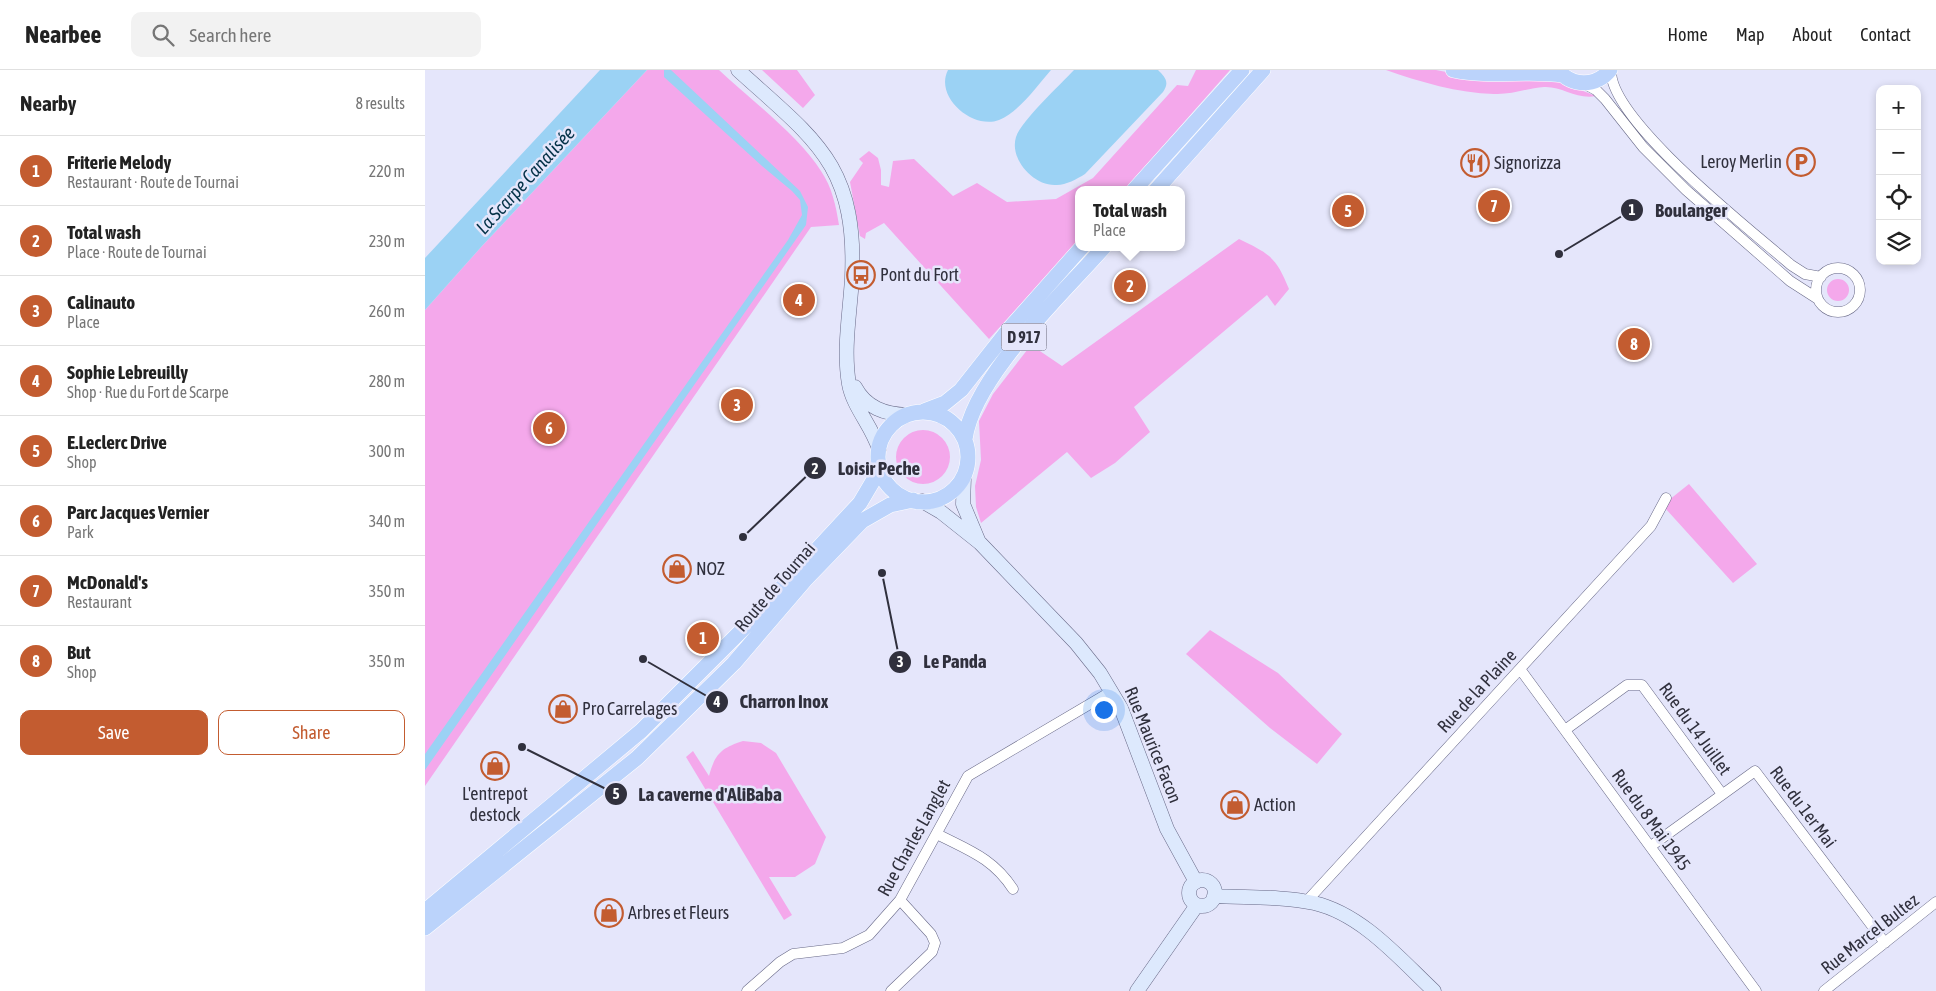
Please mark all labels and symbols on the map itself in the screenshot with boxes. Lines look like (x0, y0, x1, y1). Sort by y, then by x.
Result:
water label: La Scarpe Canalisée (471, 122, 579, 238)
parking icon: Leroy Merlin (1786, 147, 1816, 177)
restaurant icon: Signorizza (1460, 148, 1490, 178)
place label: Leroy Merlin (1700, 151, 1782, 172)
place label: Signorizza (1494, 152, 1561, 173)
pin: 7 (1478, 187, 1510, 225)
pin: 5 (1332, 192, 1364, 230)
callout: Boulanger (1619, 193, 1737, 227)
text: Boulanger (1655, 199, 1727, 221)
text: 1 (1628, 201, 1636, 218)
bus stop icon: Pont du Fort (846, 260, 876, 290)
place label: Pont du Fort (880, 264, 959, 285)
pin: 2 (1114, 267, 1146, 305)
pin: 4 (783, 281, 815, 319)
road number: D 917 (1001, 323, 1047, 350)
pin: 8 (1618, 325, 1650, 363)
pin: 3 (721, 386, 753, 424)
pin: 6 (533, 409, 565, 447)
callout: Loisir Peche (803, 451, 930, 485)
text: Loisir Peche (838, 457, 921, 479)
text: 2 (811, 460, 819, 477)
street label: Route de Tournai (730, 538, 819, 636)
shop icon: NOZ (662, 554, 692, 584)
place label: NOZ (696, 558, 725, 579)
pin: 1 (687, 619, 719, 657)
callout: Le Panda (888, 645, 996, 679)
street label: Rue de la Plaine (1433, 645, 1520, 737)
text: Le Panda (923, 650, 987, 672)
text: 3 (896, 653, 904, 670)
street label: Rue du 14 Juillet (1655, 679, 1736, 779)
street label: Rue Maurice Facon (1121, 684, 1186, 806)
callout: Charron Inox (704, 685, 838, 719)
text: Charron Inox (739, 690, 829, 712)
text: 4 (712, 693, 721, 710)
shop icon: Pro Carrelages (548, 694, 578, 724)
your location (1091, 697, 1117, 723)
place label: Pro Carrelages (582, 698, 677, 719)
shop icon: L'entrepot destock (480, 751, 510, 781)
street label: Rue du 1er Mai (1766, 762, 1841, 852)
street label: Rue du 8 Mai 1945 (1608, 765, 1695, 874)
street label: Rue Charles Langlet (873, 776, 954, 900)
callout: La caverne d'AliBaba (604, 777, 792, 811)
place label: L'entrepot destock (462, 783, 528, 825)
text: La caverne d'AliBaba (638, 783, 782, 805)
text: 5 (612, 785, 620, 802)
shop icon: Action (1220, 790, 1250, 820)
place label: Action (1254, 794, 1296, 815)
street label: Rue Marcel Bultez (1817, 889, 1923, 978)
shop icon: Arbres et Fleurs (594, 898, 624, 928)
place label: Arbres et Fleurs (628, 902, 729, 923)

